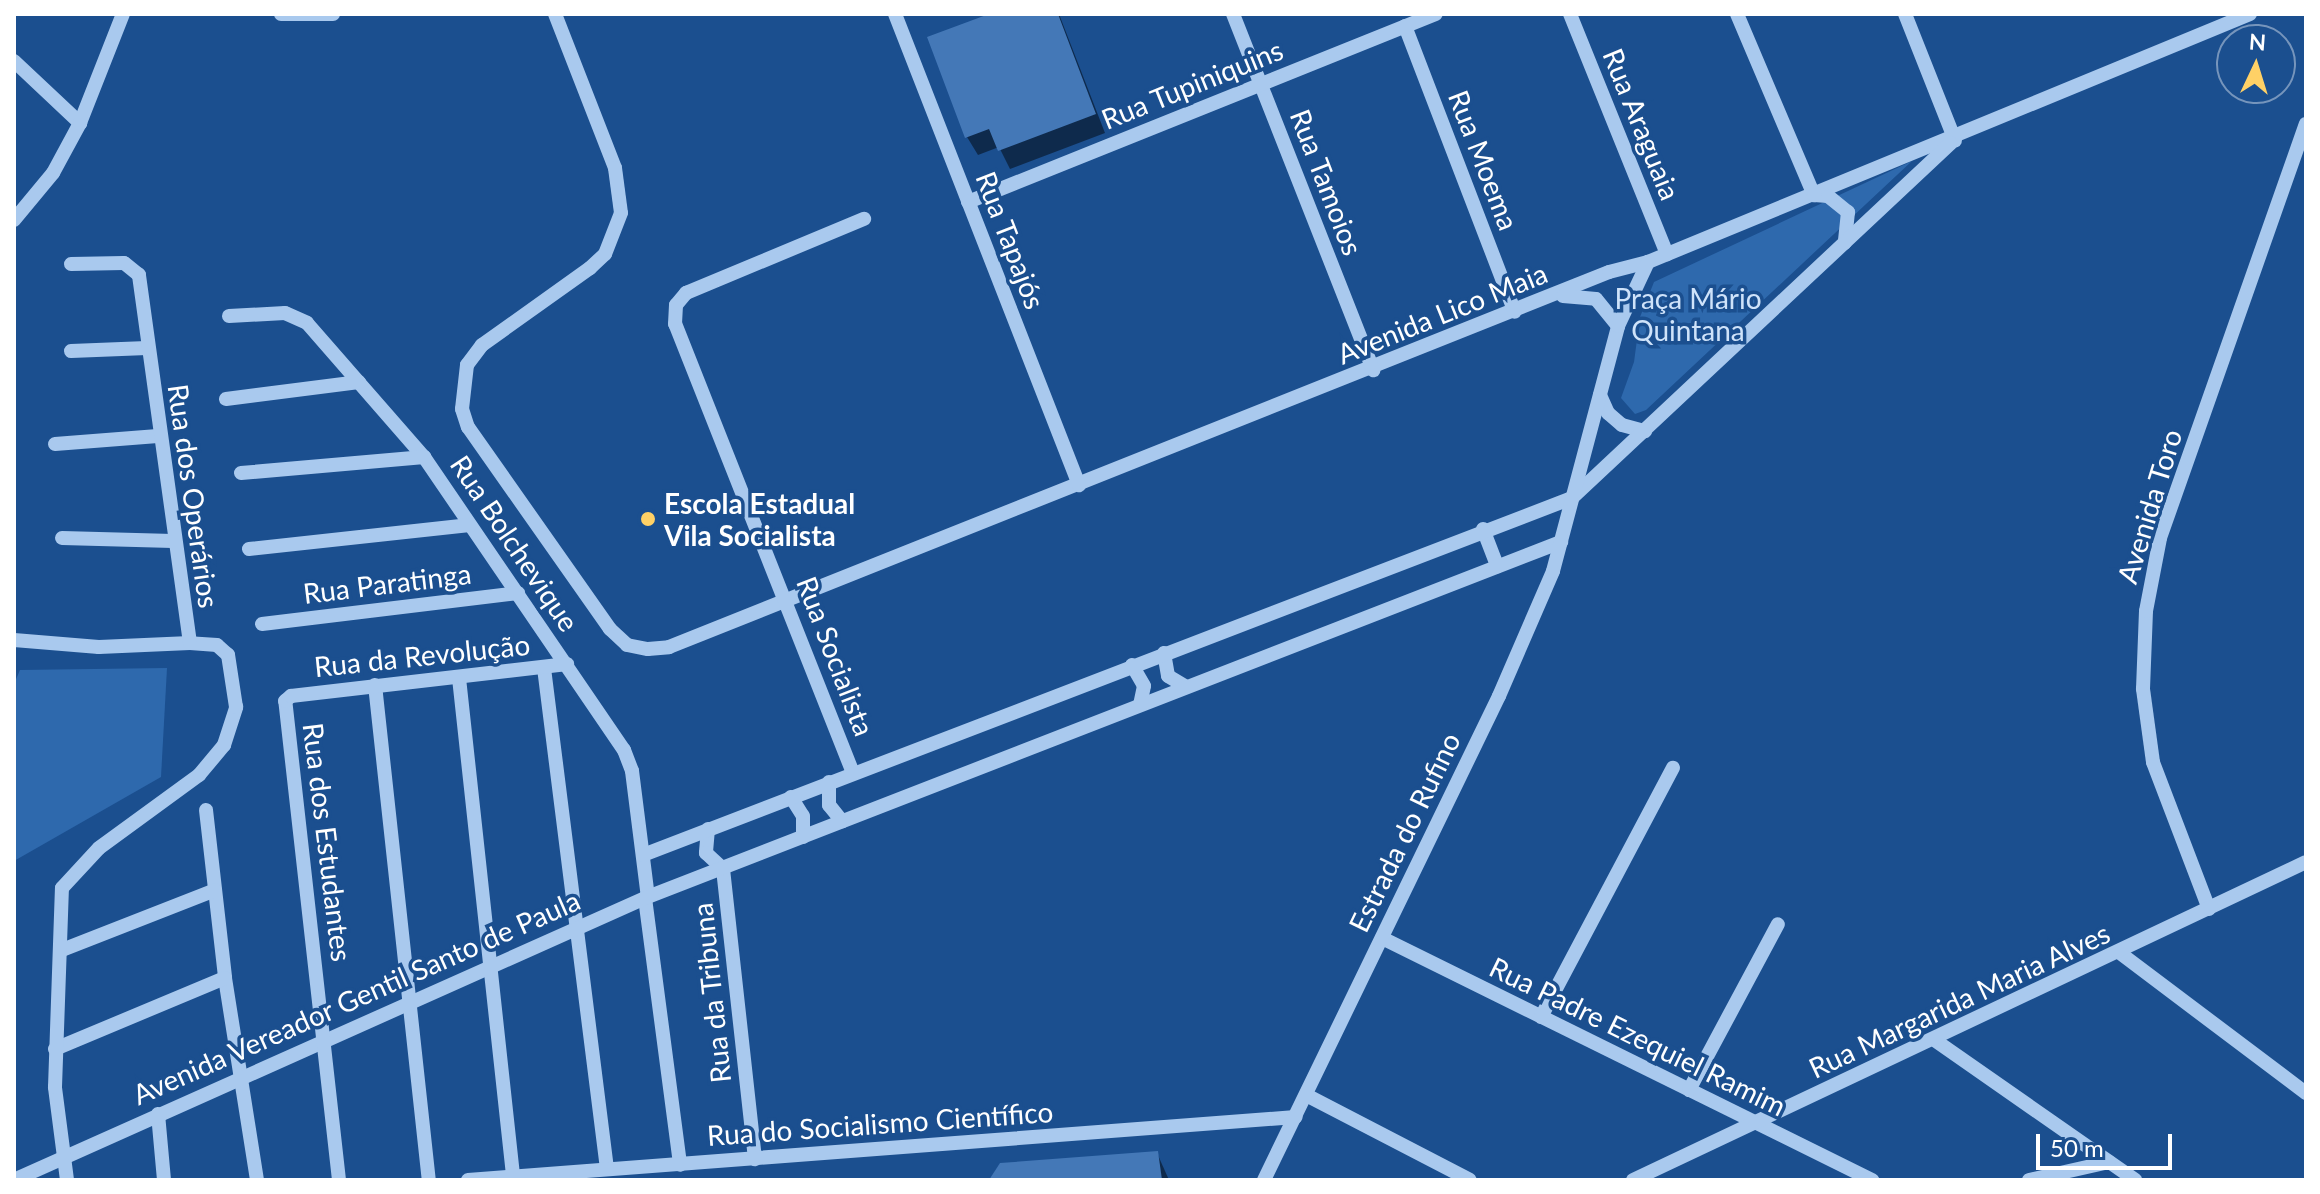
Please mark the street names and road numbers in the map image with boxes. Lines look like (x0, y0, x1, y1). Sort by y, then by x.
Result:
street label: Rua Tupiniquins (1096, 32, 1288, 136)
street label: Rua Araguaia (1596, 43, 1688, 205)
street label: Rua Moema (1442, 85, 1526, 235)
street label: Rua Tamoios (1284, 104, 1370, 260)
street label: Rua Tapajós (969, 166, 1053, 314)
street label: Avenida Lico Maia (1332, 256, 1552, 370)
street label: Rua dos Operários (162, 382, 226, 610)
street label: Avenida Toro (2110, 424, 2188, 588)
street label: Rua Bolchevique (444, 449, 586, 637)
street label: Rua Paratinga (301, 556, 473, 610)
street label: Rua Socialista (790, 572, 882, 740)
street label: Rua da Revolução (312, 627, 532, 683)
street label: Rua dos Estudantes (297, 721, 359, 963)
street label: Estrada do Rufino (1341, 727, 1467, 937)
street label: Avenida Vereador Gentil Santo de Paula (126, 882, 586, 1112)
street label: Rua da Tribuna (685, 901, 737, 1085)
street label: Rua Margarida Maria Alves (1803, 915, 2115, 1085)
street label: Rua Padre Ezequiel Ramim (1485, 950, 1791, 1122)
street label: Rua do Socialismo Científico (706, 1094, 1054, 1152)

